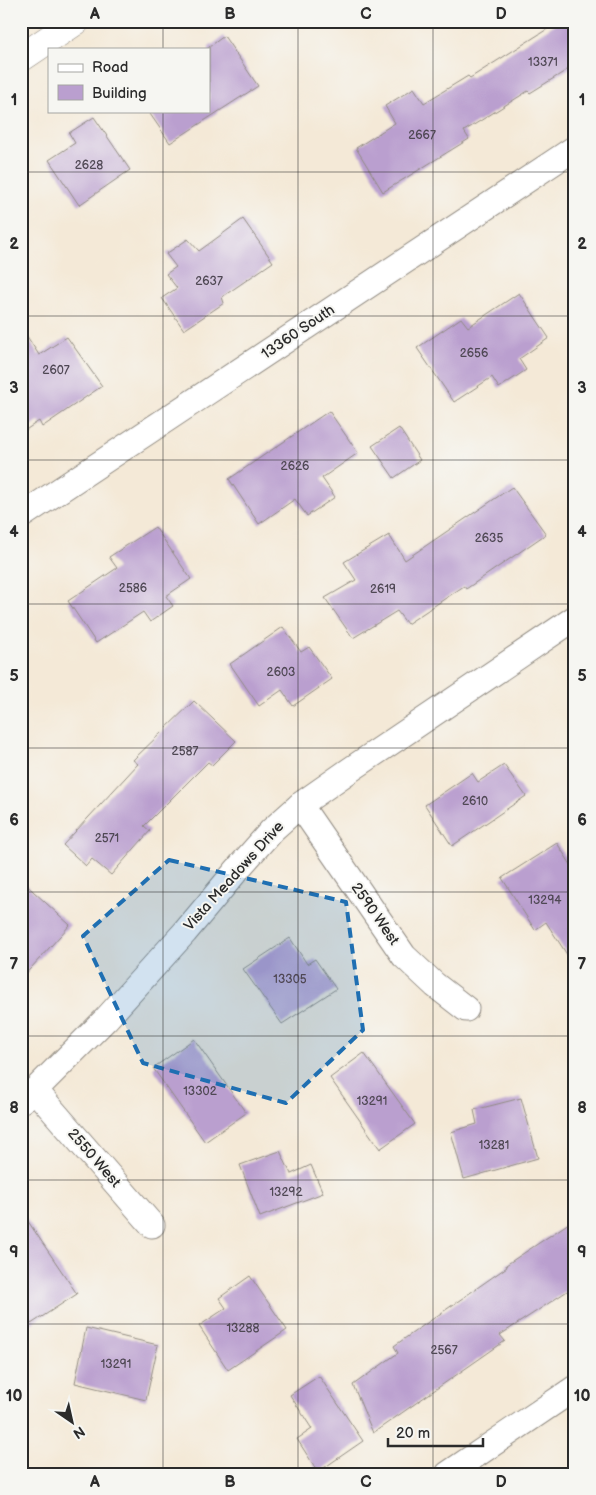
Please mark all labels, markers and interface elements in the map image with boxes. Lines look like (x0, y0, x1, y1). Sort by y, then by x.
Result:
text: A (89, 5, 100, 24)
text: B (224, 5, 236, 24)
text: C (360, 5, 372, 24)
text: D (495, 5, 507, 24)
legend (48, 48, 210, 112)
house number: 13371 (528, 55, 558, 70)
text: Road (92, 58, 128, 77)
text: Building (92, 84, 147, 103)
text: 1 (11, 91, 17, 110)
text: 1 (579, 91, 585, 110)
house number: 2667 (408, 128, 436, 143)
house number: 2628 (75, 158, 103, 173)
text: 2 (9, 235, 19, 254)
text: 2 (577, 235, 587, 254)
house number: 2637 (195, 274, 223, 289)
street label: 13360 South (258, 300, 338, 364)
house number: 2656 (460, 346, 488, 361)
house number: 2607 (42, 363, 70, 378)
text: 3 (9, 379, 19, 398)
text: 3 (577, 379, 587, 398)
house number: 2626 (281, 459, 309, 474)
text: 4 (9, 523, 19, 542)
text: 4 (577, 523, 587, 542)
house number: 2635 (475, 531, 503, 546)
house number: 2586 (119, 581, 147, 596)
house number: 2619 (370, 582, 396, 597)
house number: 2603 (267, 665, 295, 680)
text: 5 (9, 667, 19, 686)
text: 5 (577, 667, 587, 686)
house number: 2587 (172, 744, 199, 759)
house number: 2610 (462, 794, 488, 809)
text: 6 (9, 811, 19, 830)
text: 6 (577, 811, 587, 830)
street label: Vista Meadows Drive (180, 817, 288, 935)
house number: 2571 (95, 831, 119, 846)
street label: 2590 West (347, 879, 404, 949)
house number: 13294 (528, 893, 562, 908)
text: 7 (10, 955, 19, 974)
text: 7 (578, 955, 587, 974)
house number: 13305 (273, 972, 307, 987)
house number: 13302 (183, 1084, 217, 1099)
house number: 13291 (357, 1094, 387, 1109)
text: 8 (9, 1099, 19, 1118)
text: 8 (577, 1099, 587, 1118)
street label: 2550 West (63, 1125, 125, 1192)
house number: 13281 (479, 1138, 509, 1153)
house number: 13292 (269, 1185, 303, 1200)
text: 9 (9, 1243, 19, 1262)
text: 9 (577, 1243, 587, 1262)
house number: 13288 (226, 1321, 260, 1336)
house number: 2567 (430, 1343, 458, 1358)
house number: 13291 (101, 1357, 131, 1372)
text: 10 (6, 1387, 22, 1406)
text: 10 (574, 1387, 590, 1406)
north arrow (48, 1398, 98, 1448)
scale bar (388, 1415, 484, 1447)
text: N (70, 1422, 88, 1442)
text: 20 m (396, 1424, 430, 1443)
text: A (89, 1473, 100, 1492)
text: B (224, 1473, 236, 1492)
text: C (360, 1473, 372, 1492)
text: D (495, 1473, 507, 1492)

